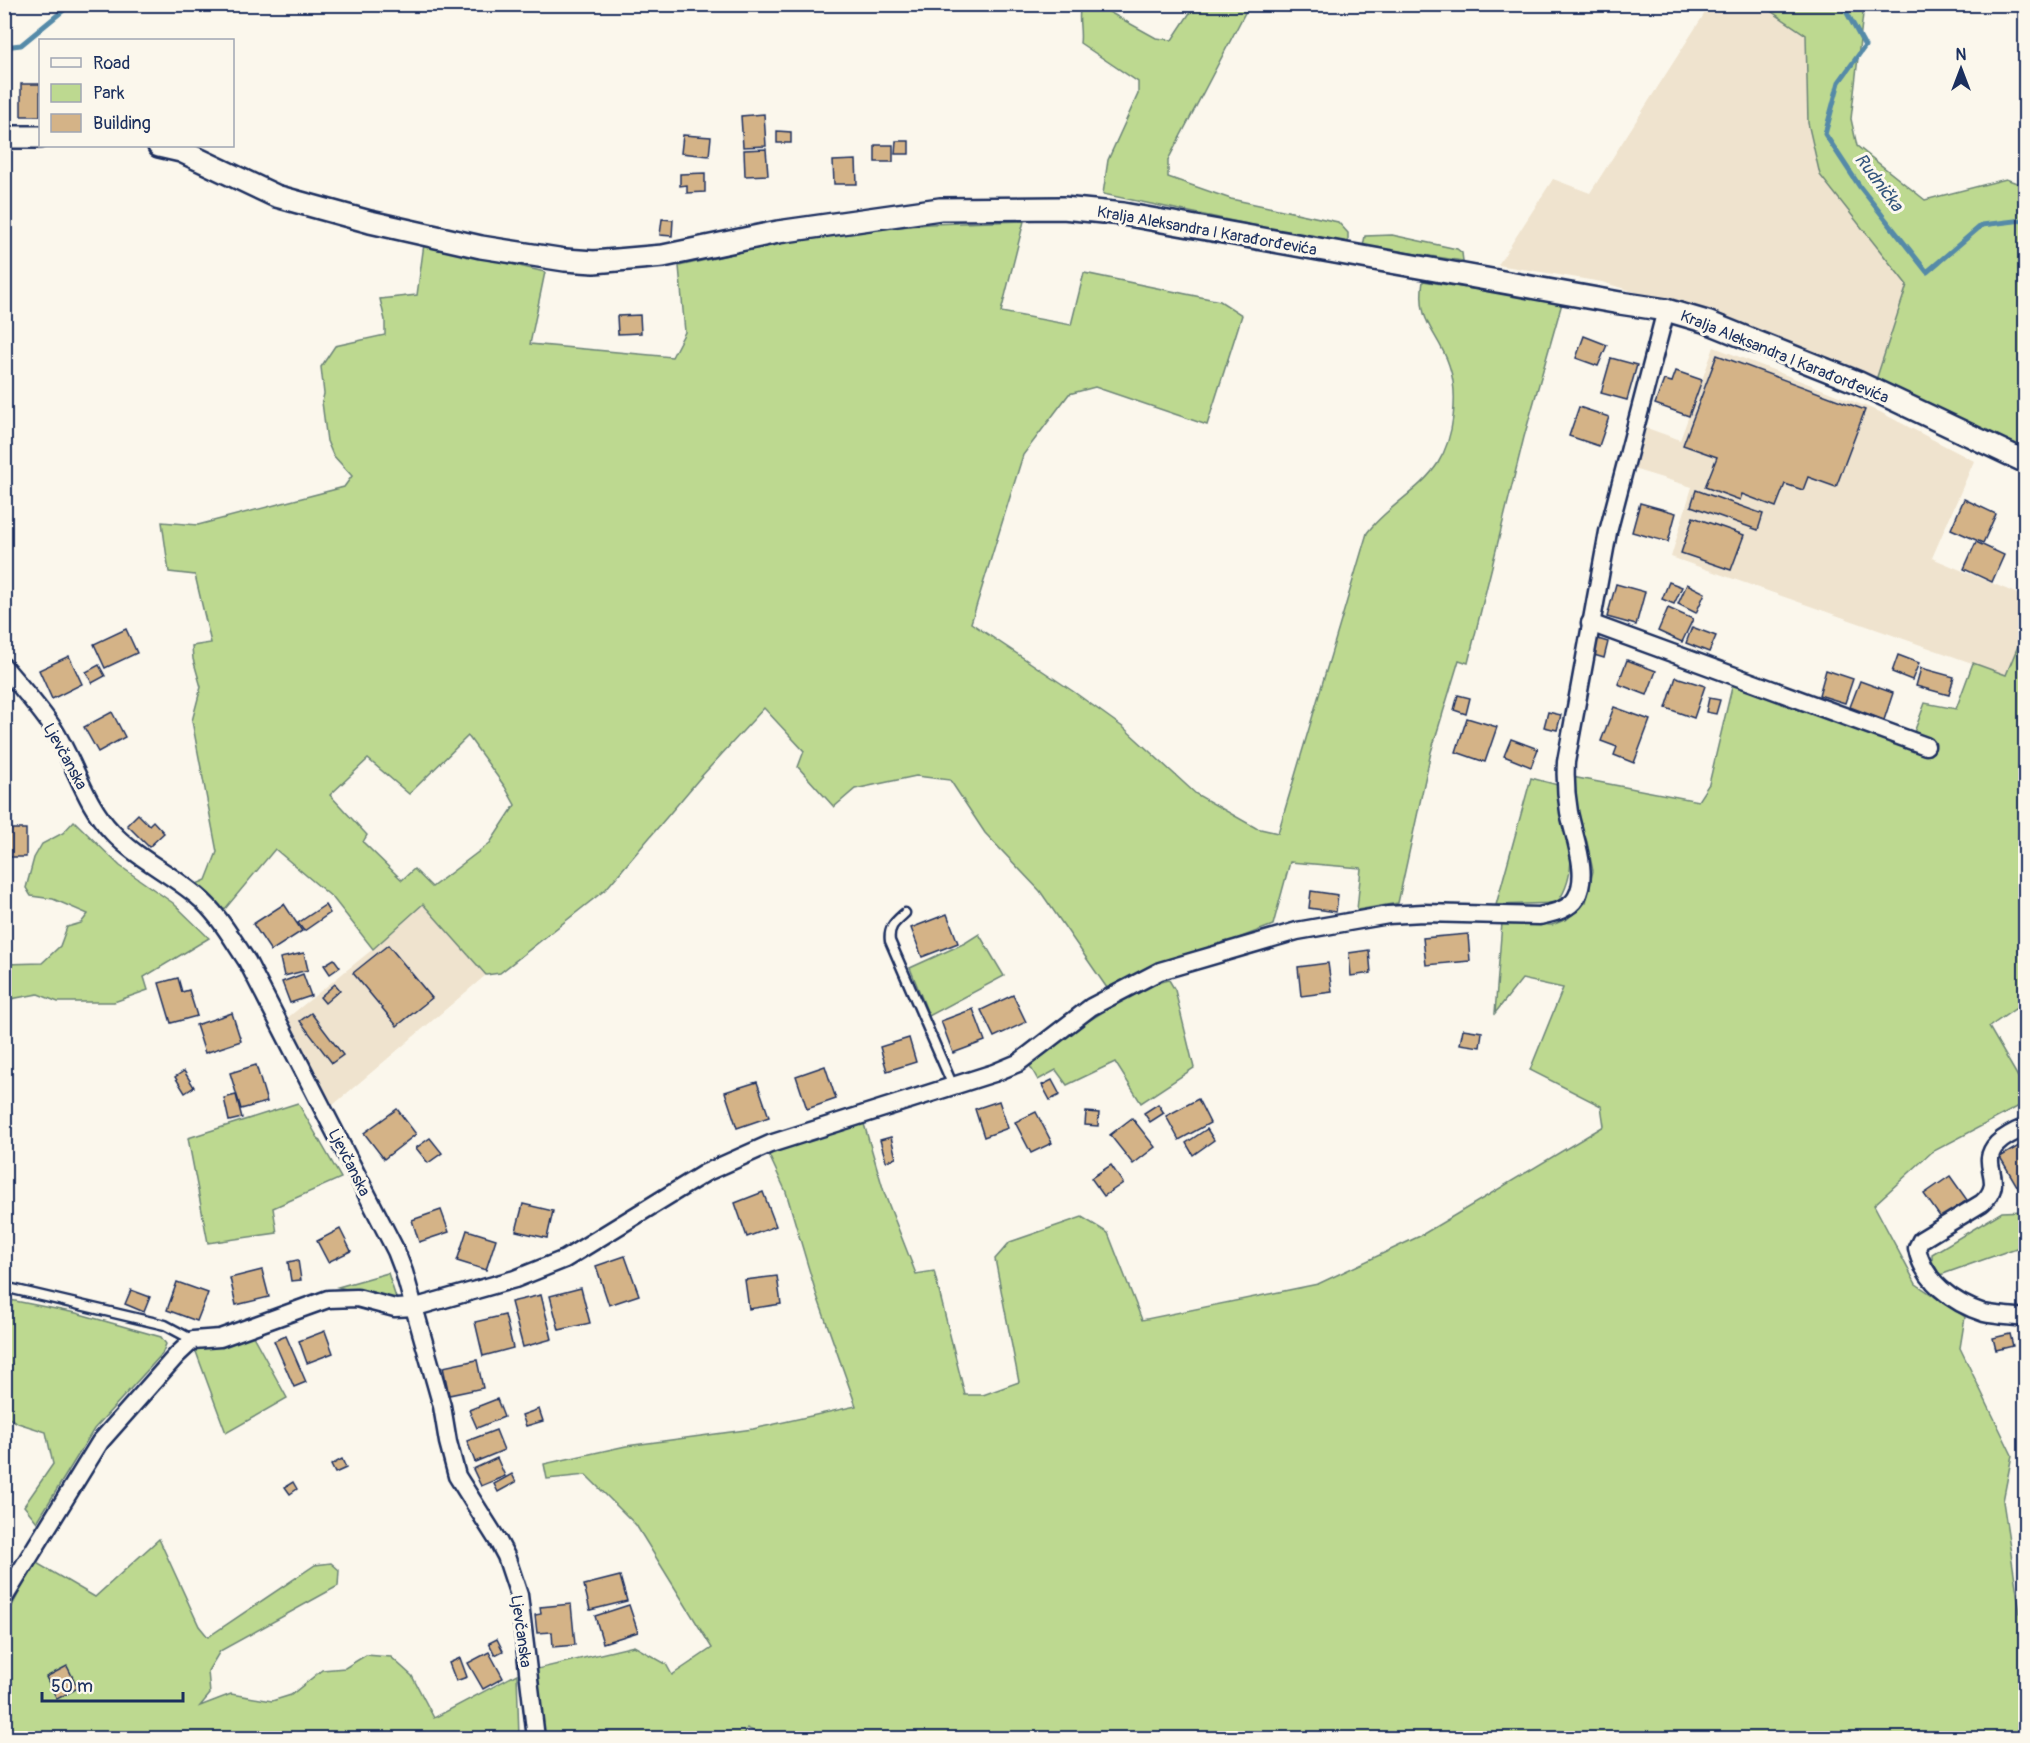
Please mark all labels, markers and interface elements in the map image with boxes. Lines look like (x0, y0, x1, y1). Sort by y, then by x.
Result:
legend (39, 39, 234, 147)
north arrow (1931, 39, 1991, 99)
text: N (1956, 45, 1967, 65)
text: Road (93, 52, 130, 75)
text: Park (93, 82, 125, 105)
text: Building (93, 112, 151, 135)
water label: Rudnička (1849, 149, 1909, 217)
street label: Kralja Aleksandra I Karađorđevića (1095, 202, 1318, 260)
street label: Kralja Aleksandra I Karađorđevića (1677, 306, 1892, 408)
street label: Ljevčanska (39, 720, 92, 793)
street label: Ljevčanska (324, 1125, 375, 1200)
street label: Ljevčanska (506, 1594, 536, 1669)
scale bar (42, 1665, 183, 1703)
text: 50 m (51, 1675, 93, 1698)

